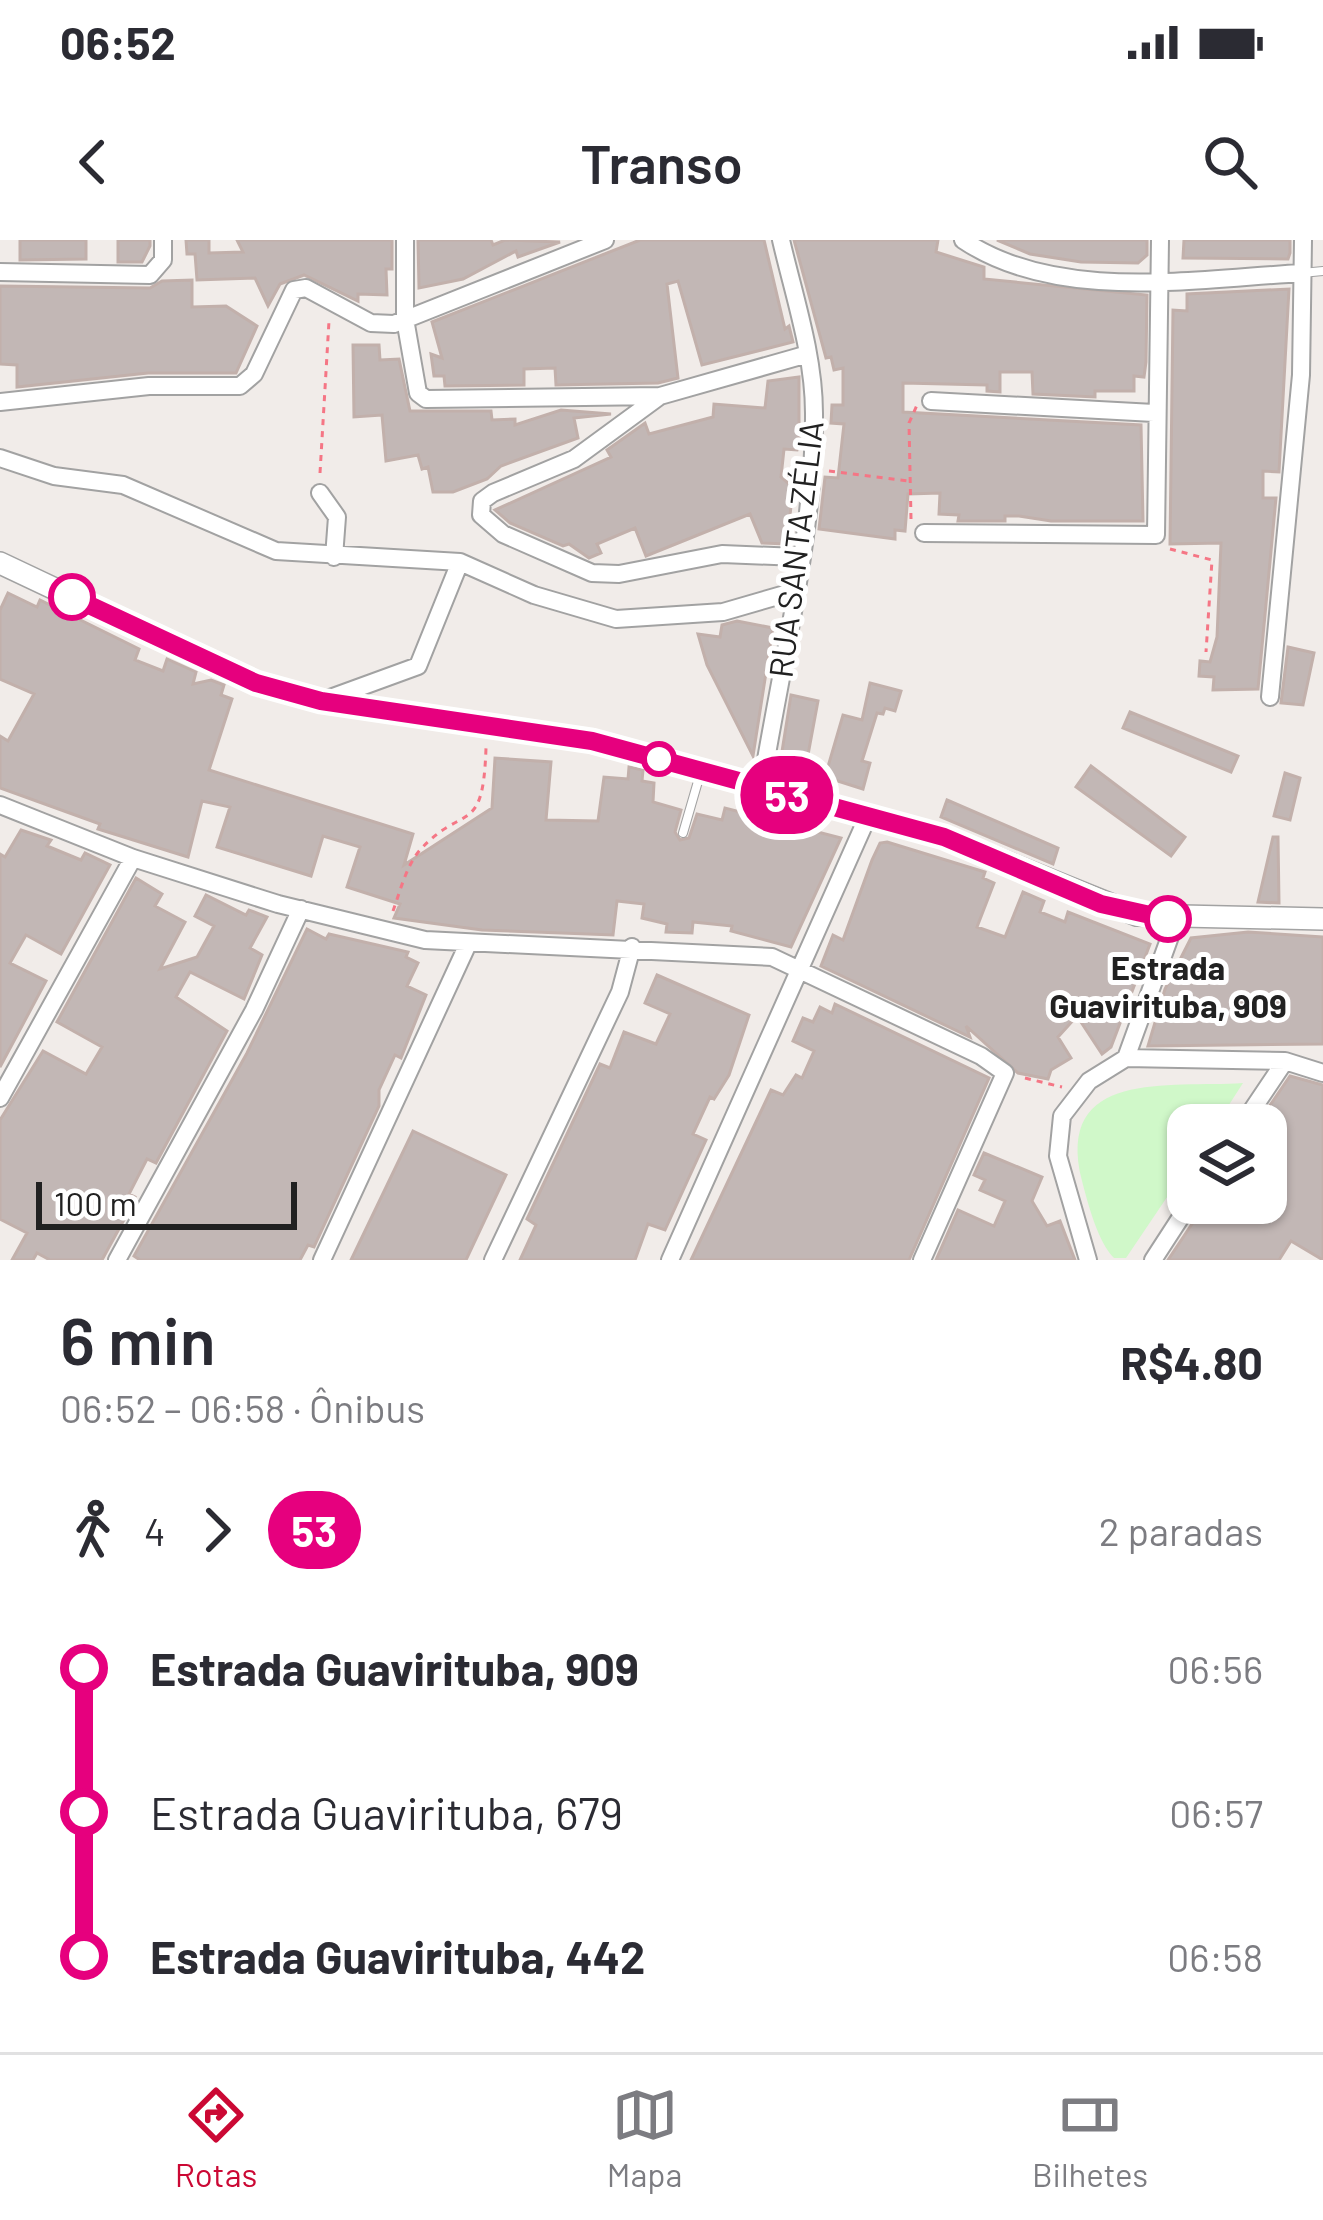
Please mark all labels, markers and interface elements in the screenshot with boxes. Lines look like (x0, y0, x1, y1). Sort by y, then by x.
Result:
text: 06:52 (60, 15, 176, 69)
icon: back (60, 129, 126, 195)
icon: search (1197, 129, 1263, 195)
text: Transo (580, 130, 743, 195)
street label: RUA SANTA ZÉLIA (759, 418, 831, 680)
unlabelled marker (50, 575, 94, 619)
unlabelled marker (643, 743, 675, 775)
line badge: 53 (733, 756, 841, 834)
text: 53 (764, 770, 810, 820)
marker: Estrada Guavirituba, 909 (1146, 897, 1190, 941)
place label: Estrada Guavirituba, 909 (1049, 947, 1287, 1025)
map controls (1167, 1104, 1287, 1224)
button: layers (1167, 1104, 1287, 1224)
scale bar (36, 1176, 297, 1229)
text: 100 m (54, 1183, 137, 1223)
text: 6 min (60, 1299, 216, 1378)
text: R$4.80 (1120, 1335, 1263, 1389)
text: 06:52 – 06:58 · Ônibus (60, 1384, 425, 1431)
icon: walk (60, 1497, 126, 1563)
icon: forward (184, 1497, 250, 1563)
text: 53 (292, 1505, 337, 1555)
text: 4 (144, 1507, 166, 1554)
text: 2 paradas (1099, 1507, 1263, 1554)
text: Estrada Guavirituba, 909 (150, 1641, 639, 1695)
text: 06:56 (1168, 1645, 1263, 1692)
text: Estrada Guavirituba, 679 (150, 1785, 623, 1839)
text: 06:57 (1169, 1789, 1263, 1836)
text: Estrada Guavirituba, 442 (150, 1929, 645, 1983)
text: 06:58 (1167, 1933, 1263, 1980)
tab: Rotas (175, 2082, 257, 2194)
tab: Mapa (607, 2082, 682, 2194)
tab: Bilhetes (1032, 2082, 1148, 2194)

